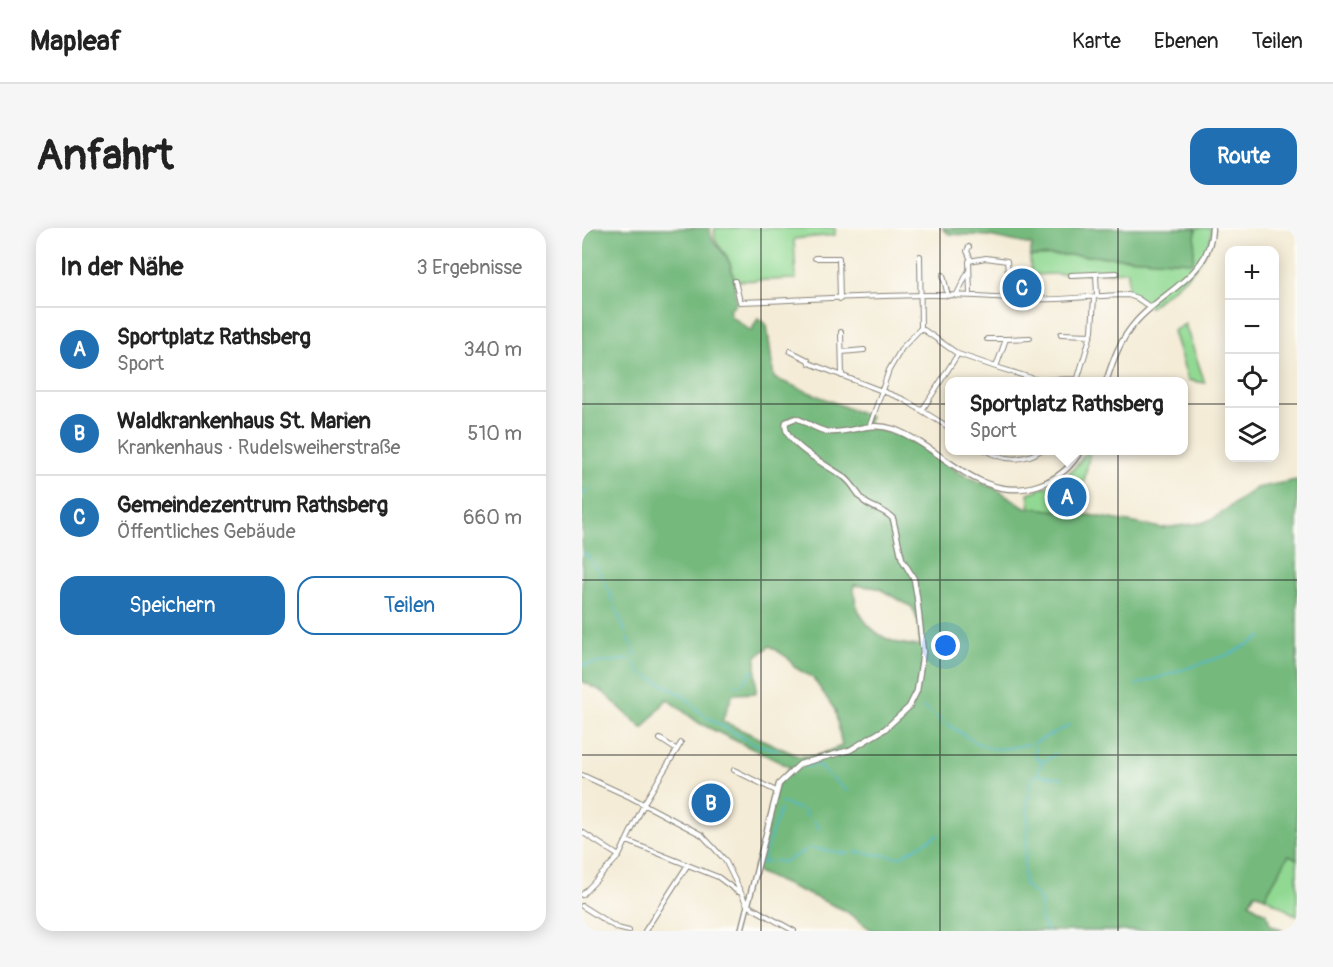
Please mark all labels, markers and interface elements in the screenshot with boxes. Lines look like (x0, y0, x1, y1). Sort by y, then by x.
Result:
text: Mapleaf (30, 24, 121, 59)
text: Karte (1072, 28, 1121, 55)
text: Ebenen (1154, 28, 1219, 55)
text: Teilen (1252, 28, 1303, 55)
button: Route (1190, 128, 1297, 185)
text: Anfahrt (36, 130, 174, 182)
map controls (1225, 246, 1279, 462)
button: + (1225, 246, 1279, 300)
text: In der Nähe (60, 251, 183, 283)
text: 3 Ergebnisse (417, 255, 522, 280)
pin: C (1002, 266, 1042, 310)
button: − (1225, 300, 1279, 354)
text: Sportplatz Rathsberg (117, 323, 311, 351)
text: A (73, 337, 86, 362)
text: 340 m (463, 337, 522, 362)
text: Sport (117, 351, 164, 376)
button: locate (1225, 354, 1279, 408)
popup (945, 377, 1188, 455)
text: Sportplatz Rathsberg (970, 390, 1163, 418)
text: Waldkrankenhaus St. Marien (117, 407, 371, 435)
button: layers (1225, 408, 1279, 462)
text: Sport (970, 418, 1017, 443)
text: B (74, 421, 85, 446)
text: 510 m (468, 421, 522, 446)
text: Krankenhaus · Rudelsweiherstraße (117, 435, 400, 460)
pin: A (1048, 474, 1086, 520)
text: Gemeindezentrum Rathsberg (117, 491, 388, 519)
text: C (73, 505, 86, 530)
text: 660 m (463, 505, 522, 530)
text: Öffentliches Gebäude (117, 519, 296, 544)
button: Speichern (60, 576, 285, 635)
button: Teilen (297, 576, 522, 635)
your location (931, 631, 960, 660)
pin: B (692, 780, 730, 826)

